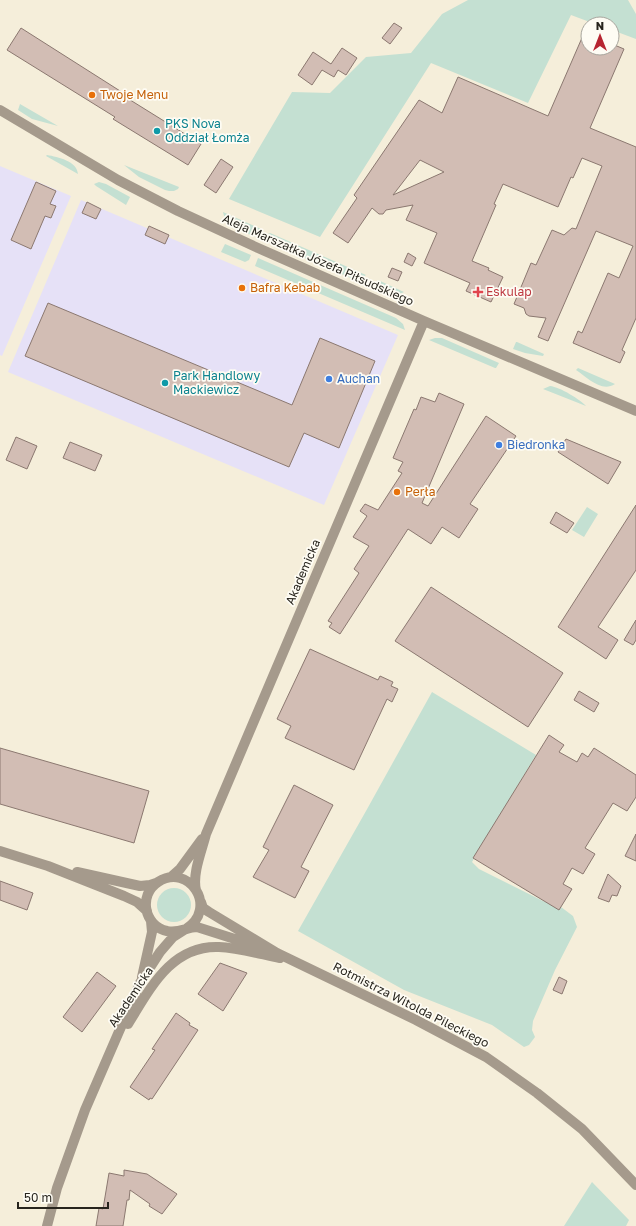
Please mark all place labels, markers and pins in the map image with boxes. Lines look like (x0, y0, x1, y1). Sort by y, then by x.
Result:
place label: Twoje Menu (100, 87, 168, 102)
marker: Twoje Menu (87, 90, 97, 100)
place label: PKS Nova Oddział Łomża (165, 116, 250, 145)
marker: PKS Nova Oddział Łomża (152, 126, 162, 136)
place label: Bafra Kebab (250, 280, 320, 295)
marker: Bafra Kebab (237, 283, 247, 293)
place label: Eskulap (486, 284, 532, 299)
marker: Eskulap (473, 287, 483, 297)
place label: Park Handlowy Mackiewicz (173, 368, 260, 397)
place label: Auchan (337, 371, 380, 386)
marker: Auchan (324, 374, 334, 384)
marker: Park Handlowy Mackiewicz (160, 378, 170, 388)
place label: Biedronka (507, 437, 565, 452)
marker: Biedronka (494, 440, 504, 450)
place label: Perła (405, 484, 435, 499)
marker: Perła (392, 487, 402, 497)

